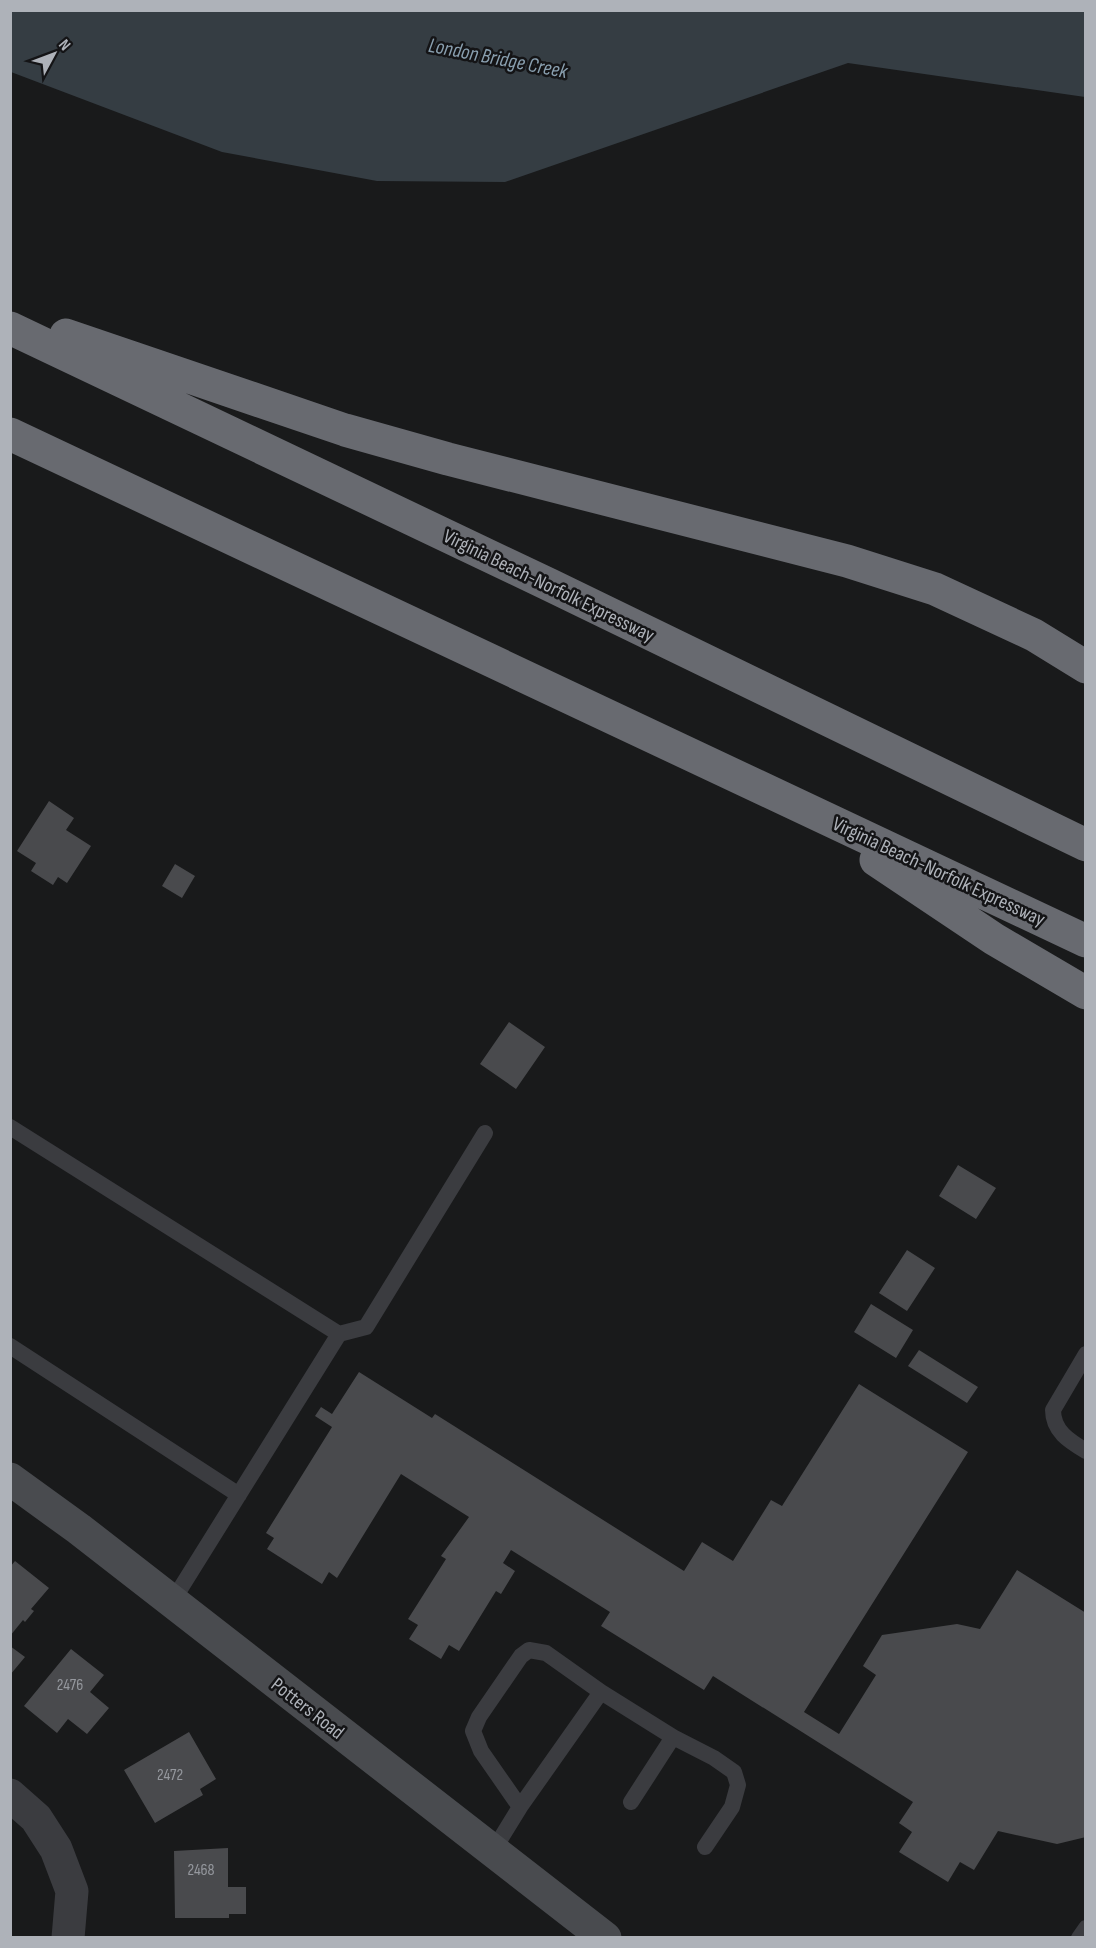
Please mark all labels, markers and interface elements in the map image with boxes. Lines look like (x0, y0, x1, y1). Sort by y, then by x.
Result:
north arrow (24, 24, 84, 84)
water label: London Bridge Creek (426, 33, 571, 84)
text: N (54, 36, 74, 55)
street label: Virginia Beach-Norfolk Expressway (439, 524, 658, 648)
street label: Virginia Beach-Norfolk Expressway (828, 812, 1049, 932)
street label: Potters Road (266, 1673, 349, 1745)
house number: 2476 (57, 1676, 83, 1695)
house number: 2472 (157, 1766, 183, 1785)
house number: 2468 (187, 1861, 215, 1880)

